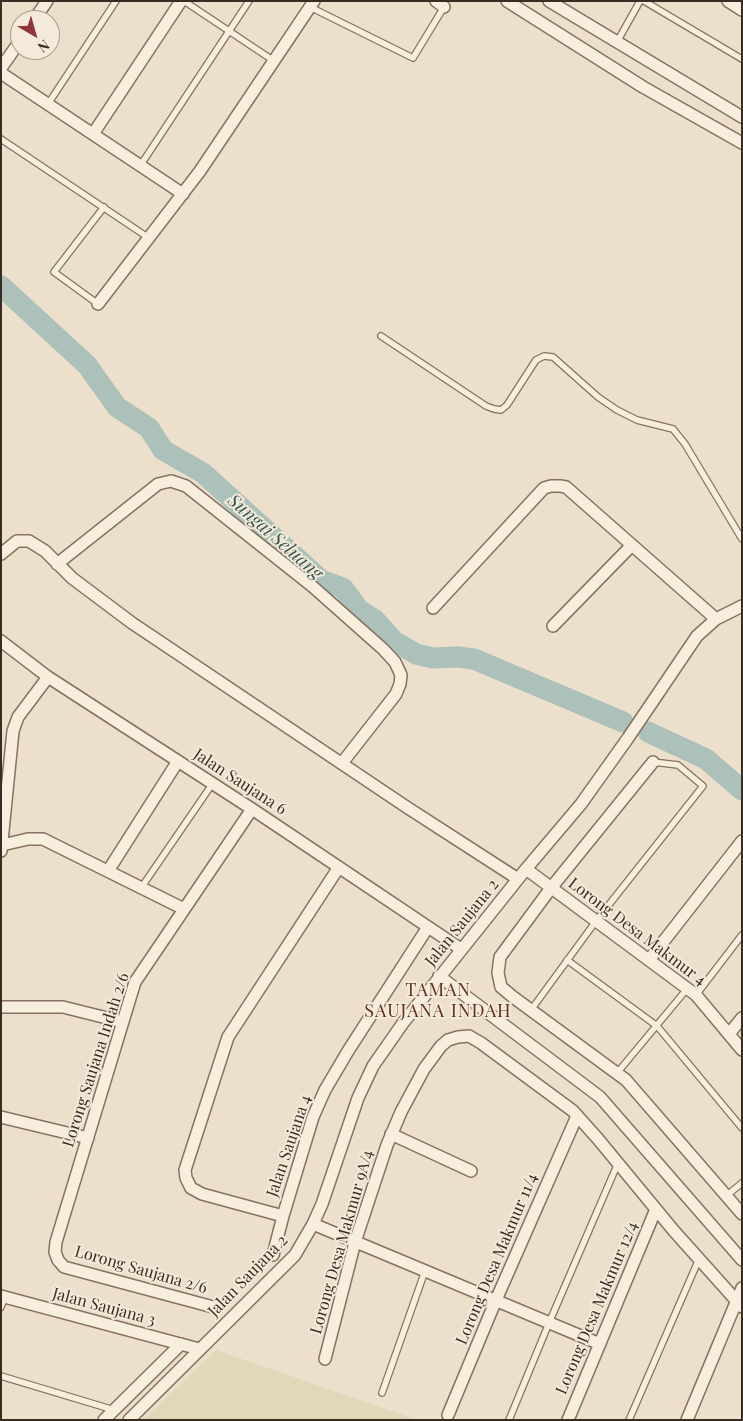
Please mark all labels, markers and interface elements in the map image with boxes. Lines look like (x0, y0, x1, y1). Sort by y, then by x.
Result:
north arrow (10, 10, 60, 60)
text: N (34, 36, 54, 57)
water label: Sungai Seluang (223, 490, 327, 584)
street label: Jalan Saujana 6 (190, 745, 290, 819)
street label: Lorong Desa Makmur 4 (564, 874, 710, 990)
street label: Jalan Saujana 2 (421, 876, 503, 970)
street label: Lorong Saujana Indah 2/6 (59, 970, 133, 1150)
district label: TAMAN SAUJANA INDAH (363, 979, 513, 1022)
street label: Jalan Saujana 4 (263, 1093, 315, 1199)
street label: Lorong Desa Makmur 9A/4 (307, 1148, 377, 1336)
street label: Lorong Desa Makmur 11/4 (452, 1170, 542, 1348)
street label: Lorong Desa Makmur 12/4 (552, 1219, 642, 1397)
street label: Jalan Saujana 2 (204, 1231, 292, 1321)
street label: Lorong Saujana 2/6 (73, 1242, 209, 1298)
street label: Jalan Saujana 3 (50, 1284, 158, 1330)

